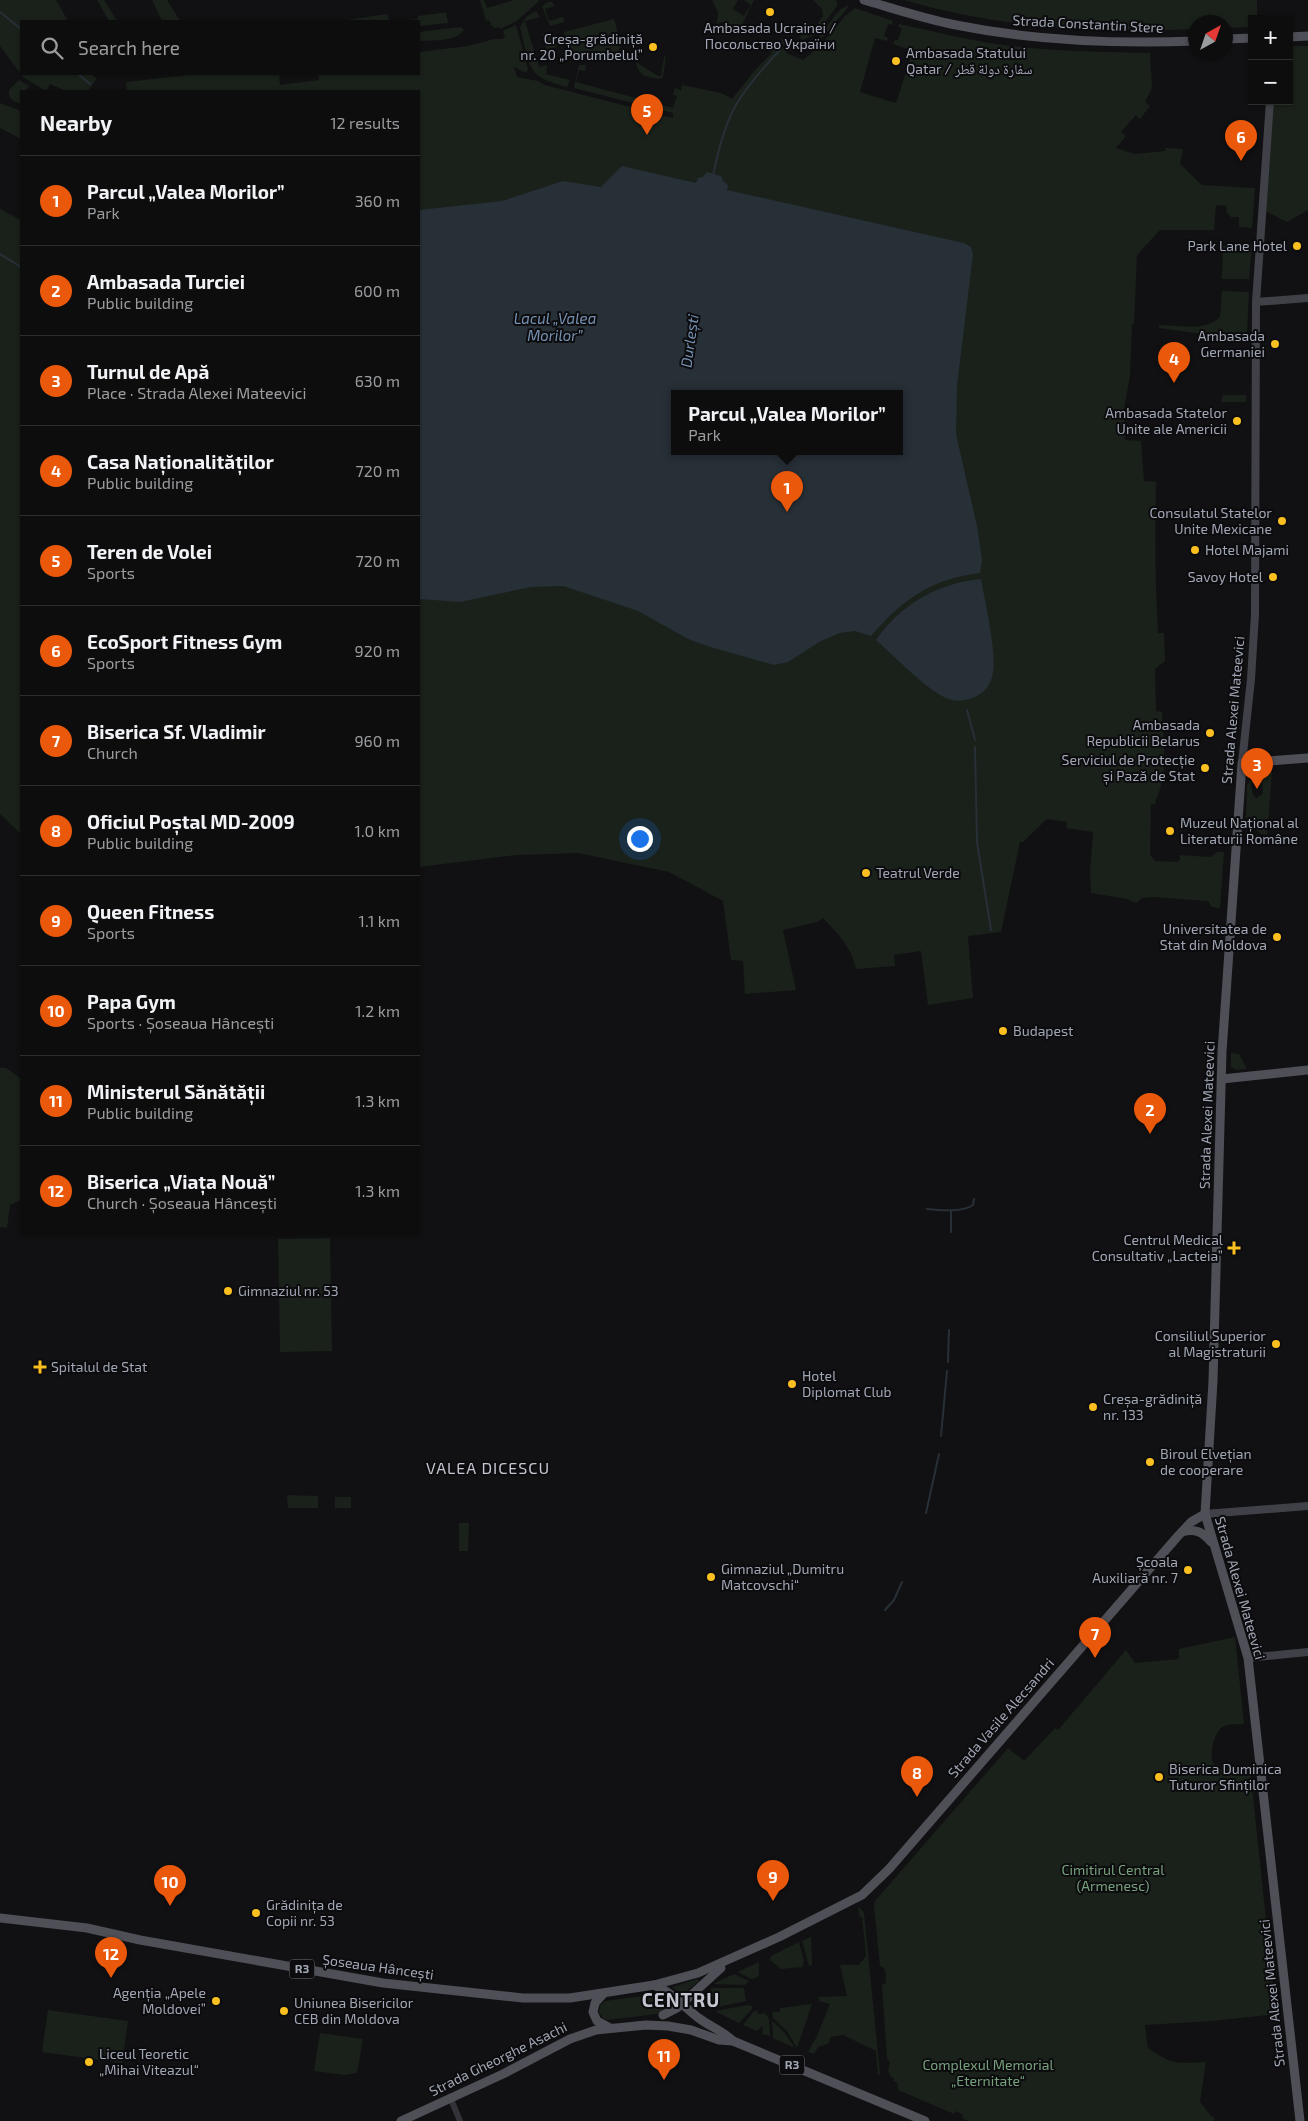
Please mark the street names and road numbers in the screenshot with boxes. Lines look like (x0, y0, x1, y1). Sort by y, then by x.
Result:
street label: Strada Constantin Stere (1012, 11, 1164, 36)
street label: Strada Alexei Mateevici (1218, 635, 1247, 784)
street label: Strada Alexei Mateevici (1195, 1041, 1218, 1189)
street label: Strada Alexei Mateevici (1212, 1514, 1269, 1661)
street label: Strada Vasile Alecsandri (944, 1654, 1057, 1781)
street label: Strada Alexei Mateevici (1255, 1918, 1288, 2068)
street label: Șoseaua Hâncești (321, 1950, 435, 1984)
road number: R3 (290, 1960, 314, 1978)
street label: Strada Gheorghe Asachi (426, 2018, 570, 2099)
road number: R3 (780, 2056, 804, 2074)

